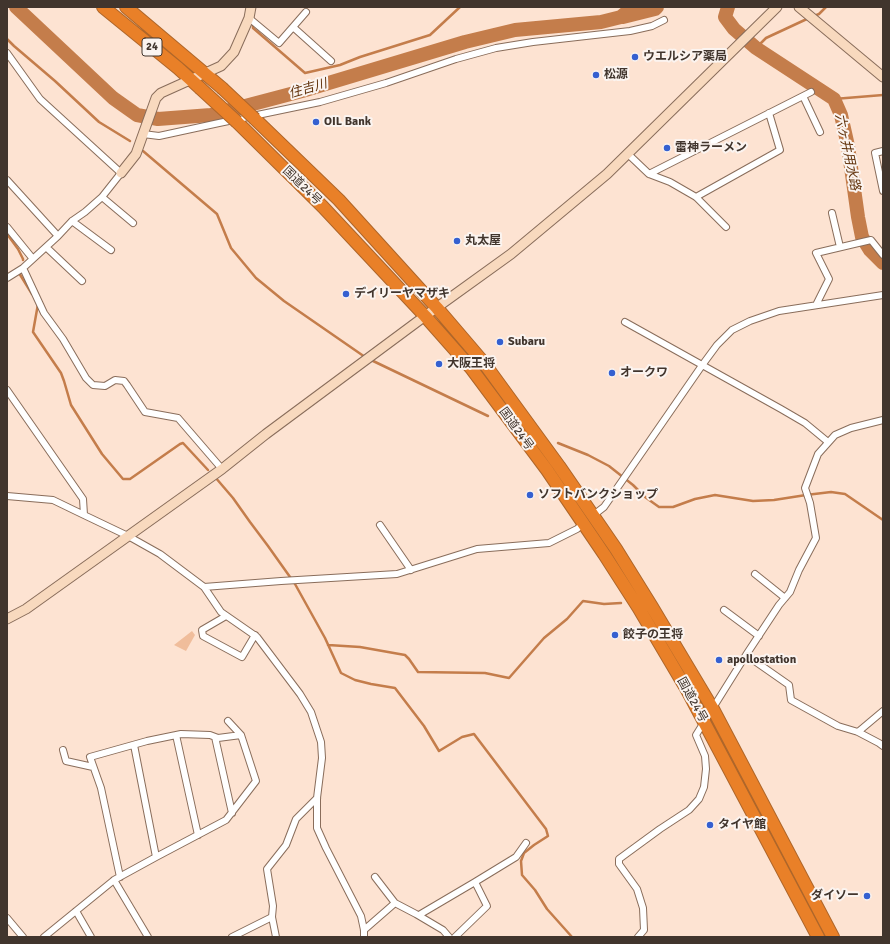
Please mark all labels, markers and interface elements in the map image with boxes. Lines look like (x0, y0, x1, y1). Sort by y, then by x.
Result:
road number: 24 (142, 38, 162, 56)
place label: ウエルシア薬局 (643, 50, 727, 64)
marker: ウエルシア薬局 (630, 52, 640, 62)
place label: 松源 (604, 68, 628, 82)
marker: 松源 (591, 70, 601, 80)
water label: 住吉川 (287, 76, 329, 102)
water label: 六ヶ井用水路 (831, 112, 863, 192)
place label: OIL Bank (324, 115, 371, 129)
marker: OIL Bank (311, 117, 321, 127)
place label: 雷神ラーメン (675, 141, 747, 155)
marker: 雷神ラーメン (662, 143, 672, 153)
street label: 国道24号 (279, 164, 325, 208)
place label: 丸太屋 (465, 234, 501, 248)
marker: 丸太屋 (452, 236, 462, 246)
place label: デイリーヤマザキ (354, 287, 450, 301)
marker: デイリーヤマザキ (341, 289, 351, 299)
place label: Subaru (508, 335, 545, 349)
marker: Subaru (495, 337, 505, 347)
place label: 大阪王将 (447, 357, 495, 371)
marker: 大阪王将 (434, 359, 444, 369)
place label: オークワ (620, 366, 668, 380)
marker: オークワ (607, 368, 617, 378)
street label: 国道24号 (496, 405, 536, 453)
place label: ソフトバンクショップ (538, 488, 658, 502)
marker: ソフトバンクショップ (525, 490, 535, 500)
place label: 餃子の王将 (623, 628, 683, 642)
marker: 餃子の王将 (610, 630, 620, 640)
place label: apollostation (727, 653, 796, 667)
marker: apollostation (714, 655, 724, 665)
street label: 国道24号 (674, 675, 710, 725)
place label: タイヤ館 (718, 818, 766, 832)
marker: タイヤ館 (705, 820, 715, 830)
place label: ダイソー (811, 889, 859, 903)
marker: ダイソー (862, 891, 872, 901)

